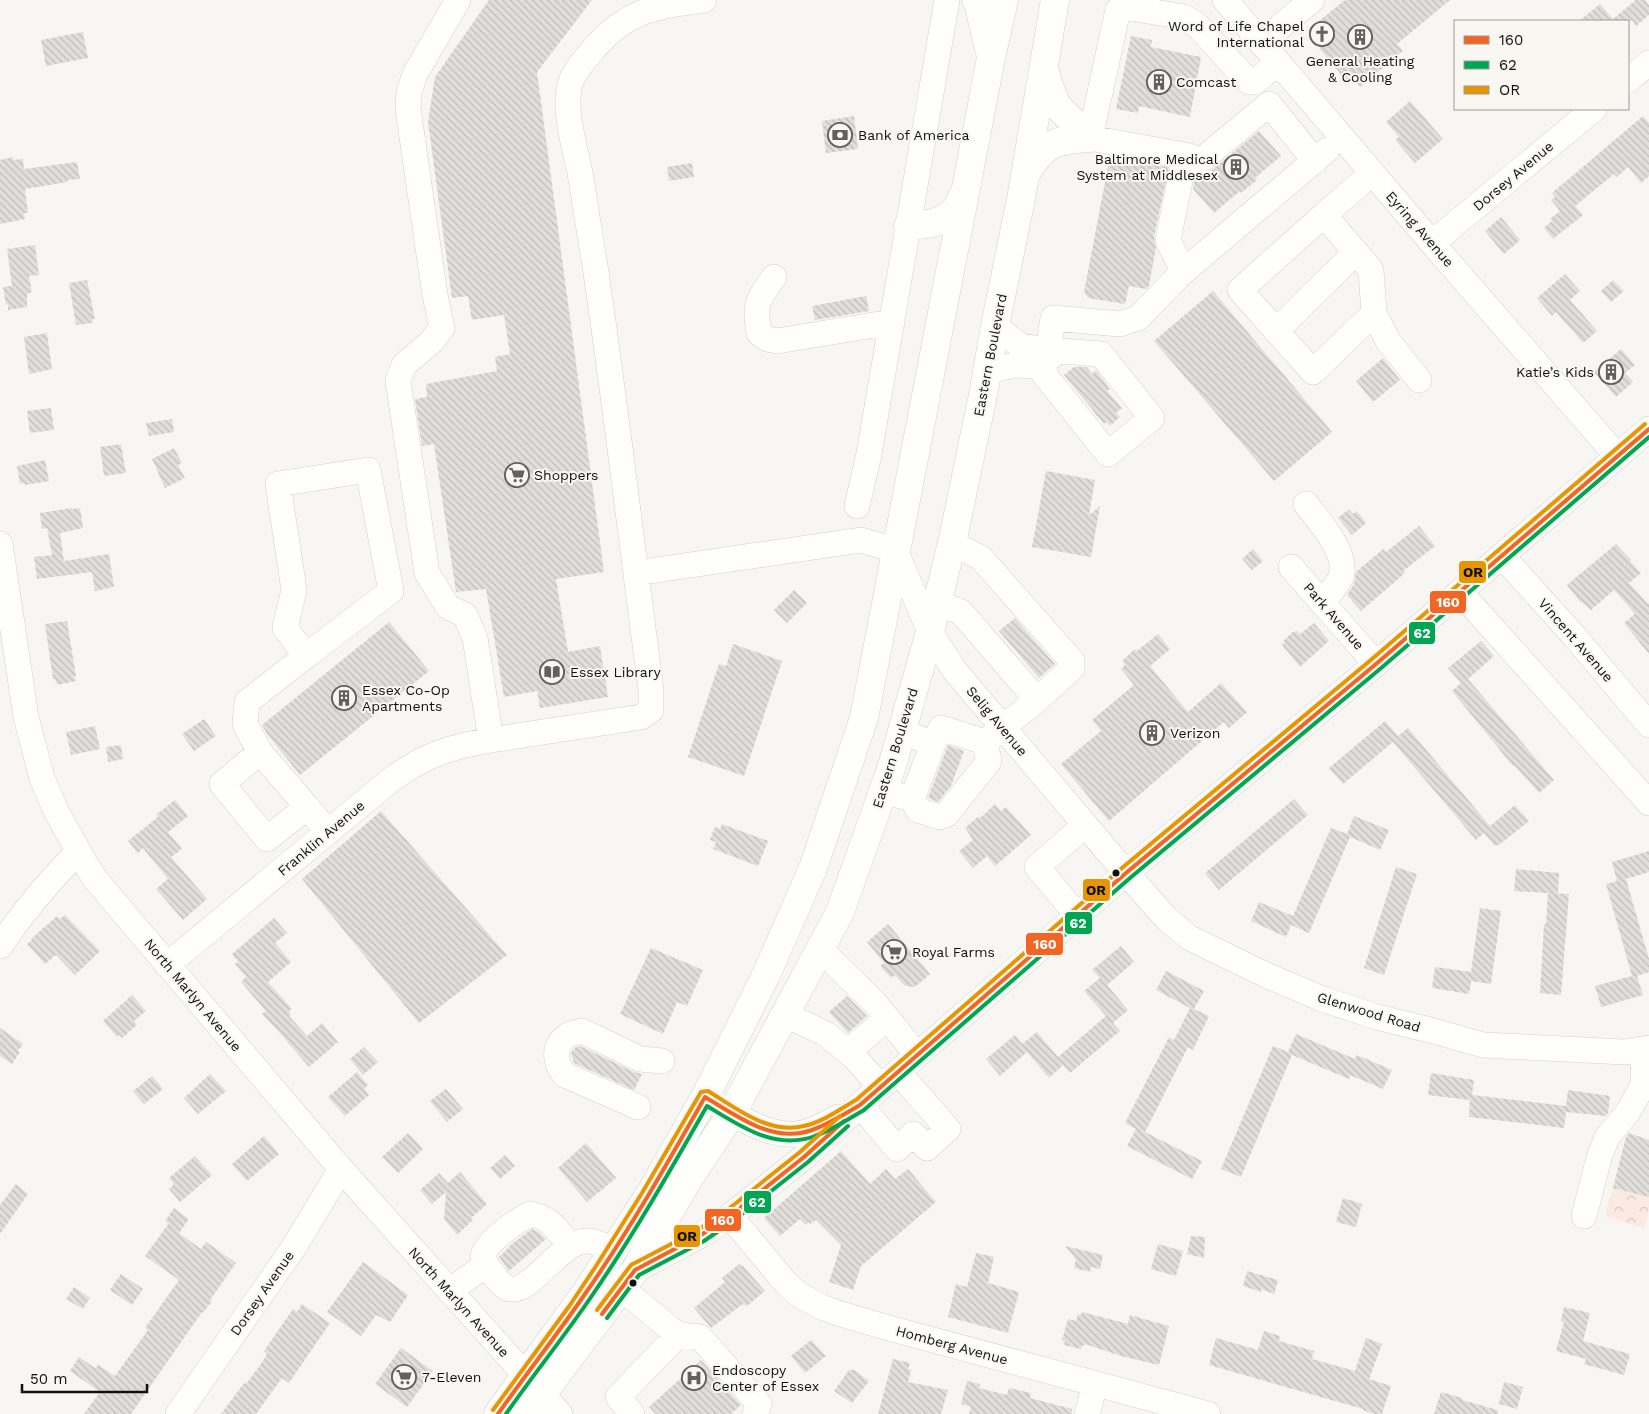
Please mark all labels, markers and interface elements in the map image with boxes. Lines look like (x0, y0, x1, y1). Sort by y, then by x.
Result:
place label: Word of Life Chapel International (1168, 18, 1305, 50)
legend (1454, 20, 1629, 110)
church icon: Word of Life Chapel International (1309, 21, 1335, 47)
building icon: General Heating & Cooling (1347, 24, 1373, 50)
text: 160 (1499, 31, 1523, 49)
place label: General Heating & Cooling (1306, 53, 1415, 85)
text: 62 (1499, 56, 1517, 74)
building icon: Comcast (1146, 69, 1172, 95)
place label: Comcast (1176, 74, 1236, 90)
text: OR (1499, 81, 1520, 99)
bank icon: Bank of America (827, 122, 853, 148)
place label: Bank of America (858, 127, 970, 143)
street label: Dorsey Avenue (1470, 138, 1556, 214)
place label: Baltimore Medical System at Middlesex (1076, 151, 1219, 183)
building icon: Baltimore Medical System at Middlesex (1223, 154, 1249, 180)
street label: Eyring Avenue (1383, 188, 1457, 270)
street label: Eastern Boulevard (970, 292, 1010, 418)
building icon: Katie’s Kids (1598, 359, 1624, 385)
place label: Katie’s Kids (1516, 364, 1594, 380)
supermarket icon: Shoppers (504, 462, 530, 488)
place label: Shoppers (534, 467, 598, 483)
line badge: OR (1458, 560, 1487, 584)
text: OR (1463, 564, 1483, 580)
street label: Park Avenue (1301, 579, 1367, 653)
line badge: 160 (1429, 590, 1467, 614)
text: 160 (1436, 594, 1460, 610)
street label: Vincent Avenue (1535, 595, 1617, 685)
line badge: 62 (1408, 621, 1436, 645)
text: 62 (1414, 625, 1430, 641)
library icon: Essex Library (539, 659, 565, 685)
place label: Essex Library (570, 664, 661, 680)
place label: Essex Co-Op Apartments (362, 682, 450, 714)
street label: Selig Avenue (963, 683, 1031, 759)
building icon: Essex Co-Op Apartments (331, 685, 357, 711)
street label: Eastern Boulevard (869, 686, 921, 810)
building icon: Verizon (1139, 720, 1165, 746)
place label: Verizon (1170, 725, 1220, 741)
street label: Franklin Avenue (274, 797, 368, 879)
unlabelled marker (1111, 868, 1121, 878)
line badge: OR (1082, 878, 1111, 902)
text: OR (1086, 882, 1106, 898)
line badge: 62 (1064, 911, 1093, 935)
text: 62 (1070, 915, 1086, 931)
line badge: 160 (1025, 932, 1064, 956)
street label: North Marlyn Avenue (141, 935, 245, 1055)
text: 160 (1033, 936, 1057, 952)
supermarket icon: Royal Farms (881, 939, 907, 965)
place label: Royal Farms (912, 944, 995, 960)
street label: Glenwood Road (1315, 989, 1423, 1035)
line badge: 62 (743, 1190, 772, 1214)
text: 62 (749, 1194, 765, 1210)
line badge: 160 (704, 1208, 742, 1232)
text: 160 (711, 1212, 735, 1228)
line badge: OR (673, 1224, 701, 1248)
text: OR (677, 1228, 697, 1244)
street label: North Marlyn Avenue (405, 1244, 513, 1360)
street label: Dorsey Avenue (227, 1248, 297, 1338)
unlabelled marker (628, 1278, 638, 1288)
street label: Homberg Avenue (894, 1322, 1010, 1368)
scale bar (22, 1362, 148, 1394)
place label: Endoscopy Center of Essex (712, 1362, 819, 1394)
supermarket icon: 7-Eleven (391, 1364, 417, 1390)
hospital icon: Endoscopy Center of Essex (681, 1365, 707, 1391)
place label: 7-Eleven (422, 1369, 481, 1385)
text: 50 m (30, 1370, 67, 1388)

